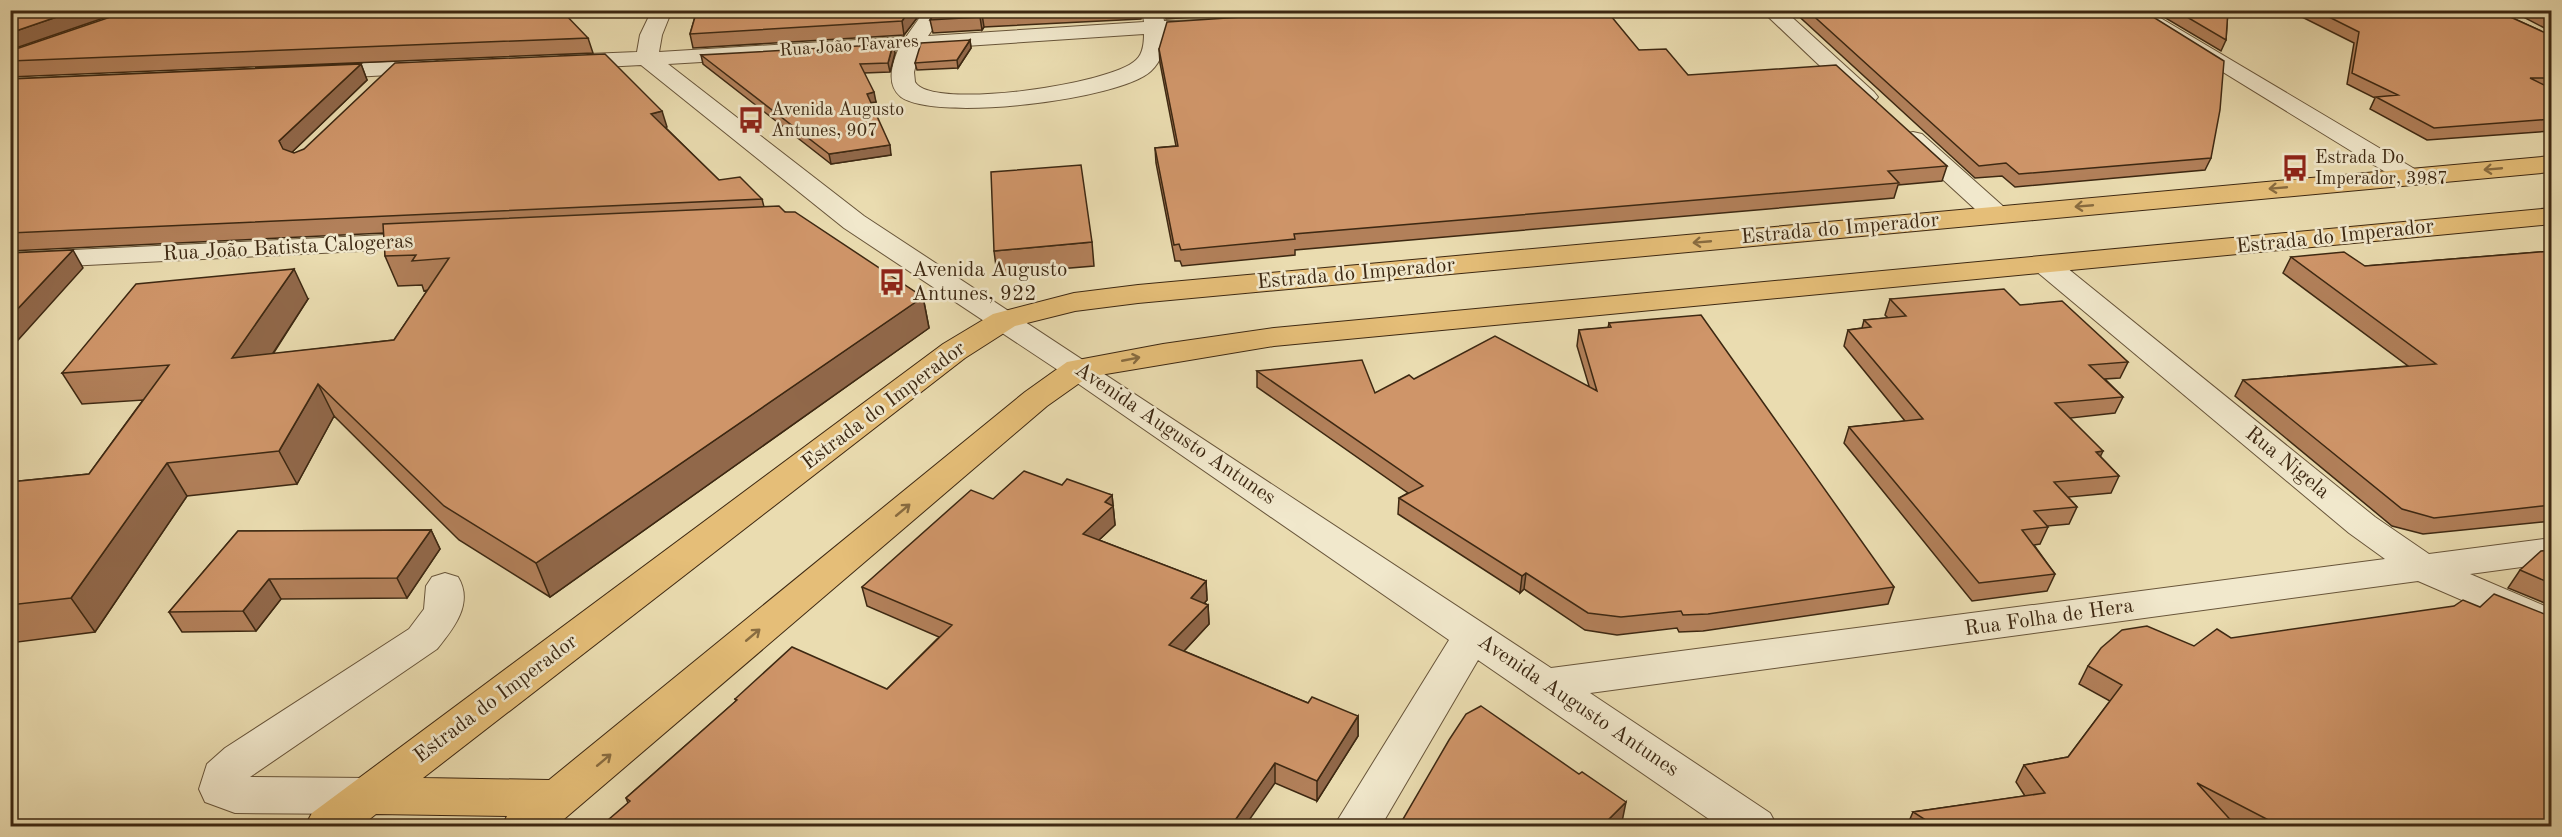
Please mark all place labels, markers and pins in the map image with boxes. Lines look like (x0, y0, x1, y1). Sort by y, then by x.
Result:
place label: Avenida Augusto Antunes, 907 (771, 101, 904, 140)
bus stop icon: Avenida Augusto Antunes, 907 (736, 105, 766, 135)
place label: Estrada Do Imperador, 3987 (2315, 149, 2448, 188)
bus stop icon: Estrada Do Imperador, 3987 (2280, 153, 2310, 183)
place label: Avenida Augusto Antunes, 922 (912, 260, 1067, 305)
bus stop icon: Avenida Augusto Antunes, 922 (877, 267, 907, 297)

